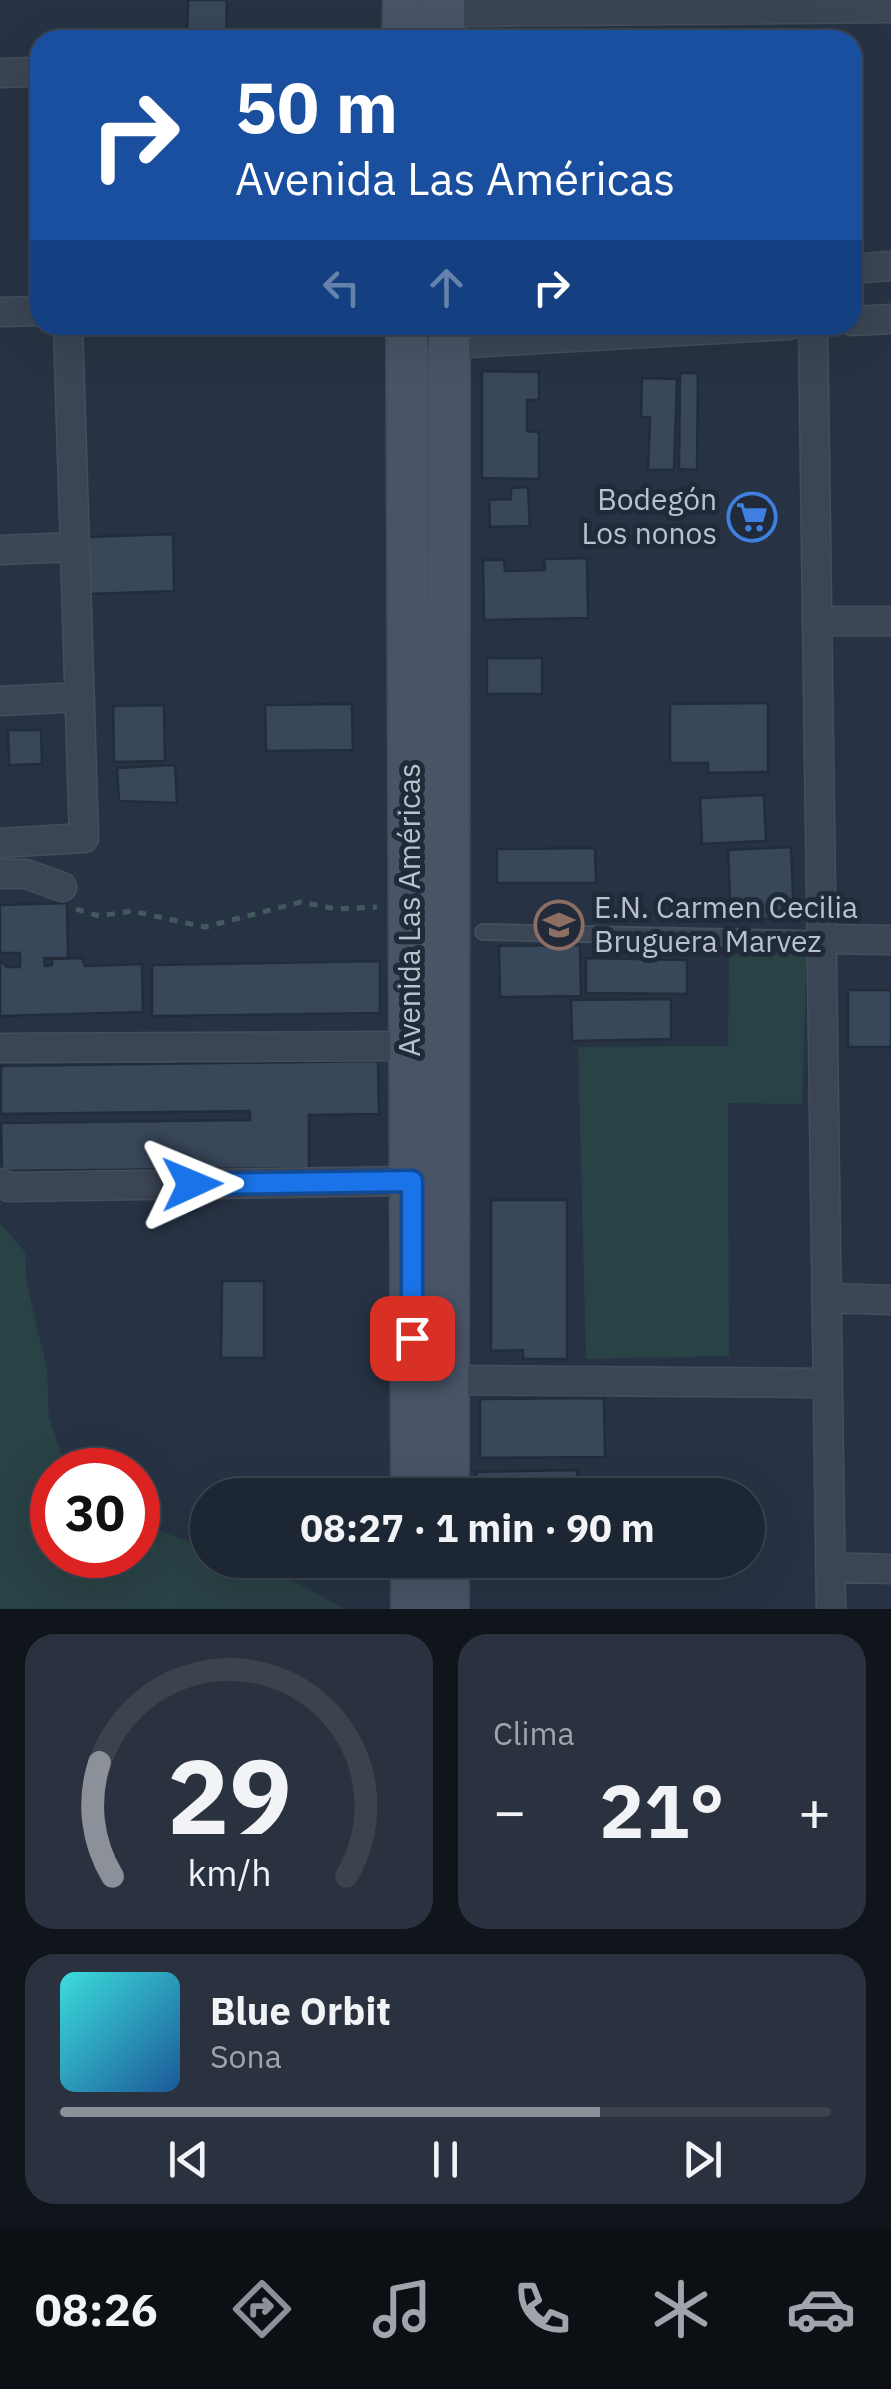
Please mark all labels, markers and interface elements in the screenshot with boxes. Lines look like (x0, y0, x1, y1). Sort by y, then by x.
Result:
text: 50 m (235, 61, 398, 152)
icon: right (70, 70, 200, 200)
text: Avenida Las Américas (235, 149, 675, 207)
icon: left (314, 260, 369, 315)
icon: ahead (419, 260, 474, 315)
icon: right (524, 260, 579, 315)
place label: Bodegón Los nonos (581, 479, 717, 552)
supermarket icon: Bodegón Los nonos (726, 491, 778, 543)
street label: Avenida Las Américas (389, 763, 428, 1057)
place label: E.N. Carmen Cecilia Bruguera Marvez (594, 887, 858, 960)
school or university icon: E.N. Carmen Cecilia Bruguera Marvez (533, 899, 585, 951)
position arrow (140, 1132, 244, 1236)
pin (370, 1296, 455, 1381)
icon: arrive (385, 1311, 440, 1366)
speed limit sign: 30 (30, 1448, 160, 1578)
text: 08:27 · 1 min · 90 m (300, 1503, 655, 1552)
text: Clima (493, 1712, 575, 1754)
text: 29 (167, 1727, 291, 1863)
text: 21° (599, 1761, 725, 1859)
text: − (493, 1775, 526, 1846)
text: + (798, 1775, 831, 1846)
text: km/h (187, 1849, 271, 1896)
text: Blue Orbit (210, 1986, 391, 2035)
text: Sona (210, 2035, 282, 2077)
icon: previous (161, 2132, 216, 2187)
icon: pause (418, 2132, 473, 2187)
icon: next (675, 2132, 730, 2187)
icon: directions (227, 2274, 297, 2344)
icon: music (367, 2274, 437, 2344)
icon: phone (507, 2274, 577, 2344)
icon: climate (646, 2274, 716, 2344)
icon: car (786, 2274, 856, 2344)
text: 08:26 (35, 2280, 158, 2338)

